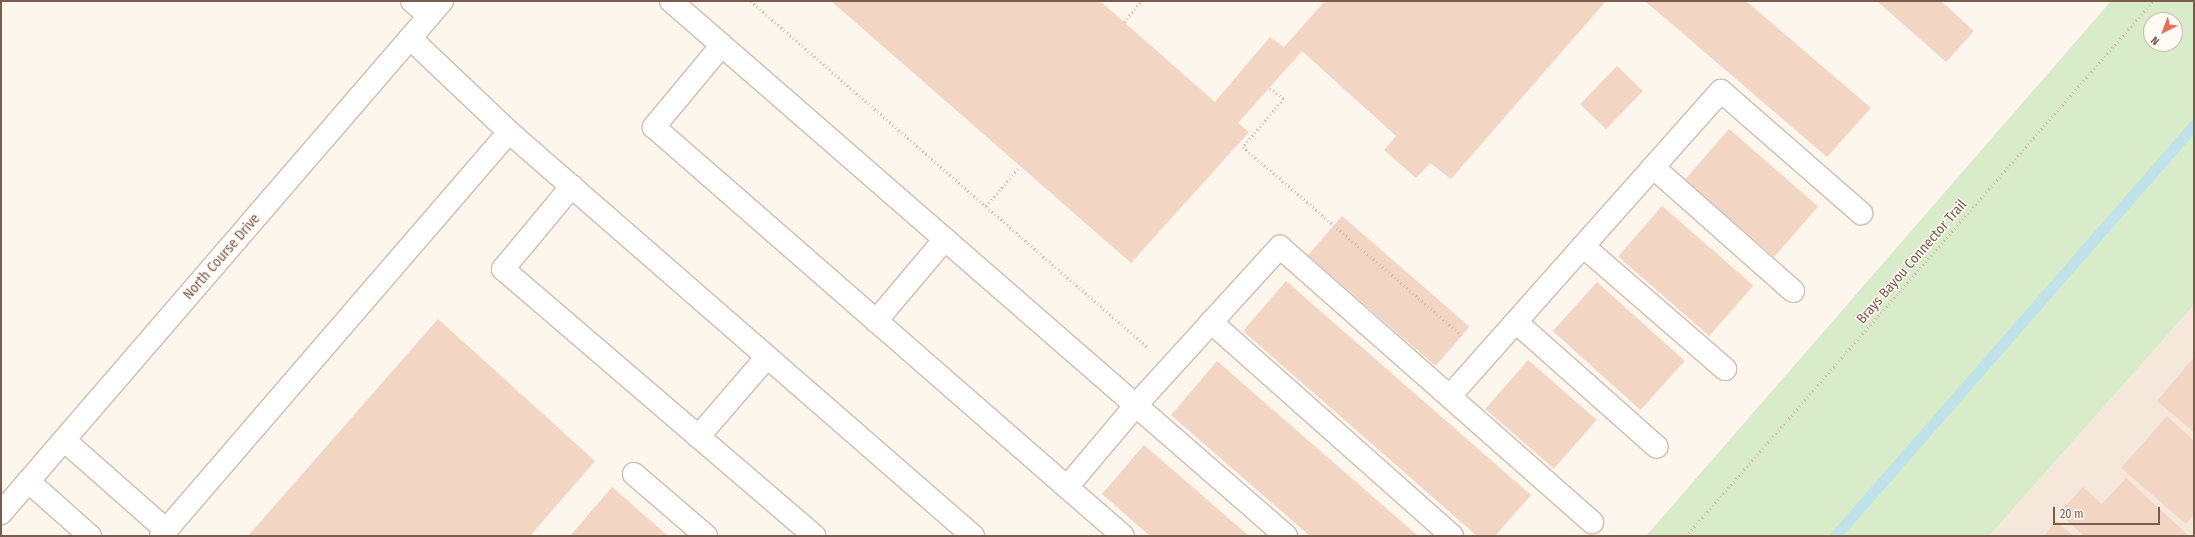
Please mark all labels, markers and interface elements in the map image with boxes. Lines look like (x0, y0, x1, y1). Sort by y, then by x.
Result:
north arrow (2143, 12, 2183, 52)
text: N (2149, 34, 2162, 48)
street label: Brays Bayou Connector Trail (1853, 196, 1971, 328)
street label: North Course Drive (180, 211, 264, 303)
scale bar (2055, 499, 2162, 525)
text: 20 m (2060, 507, 2084, 521)

